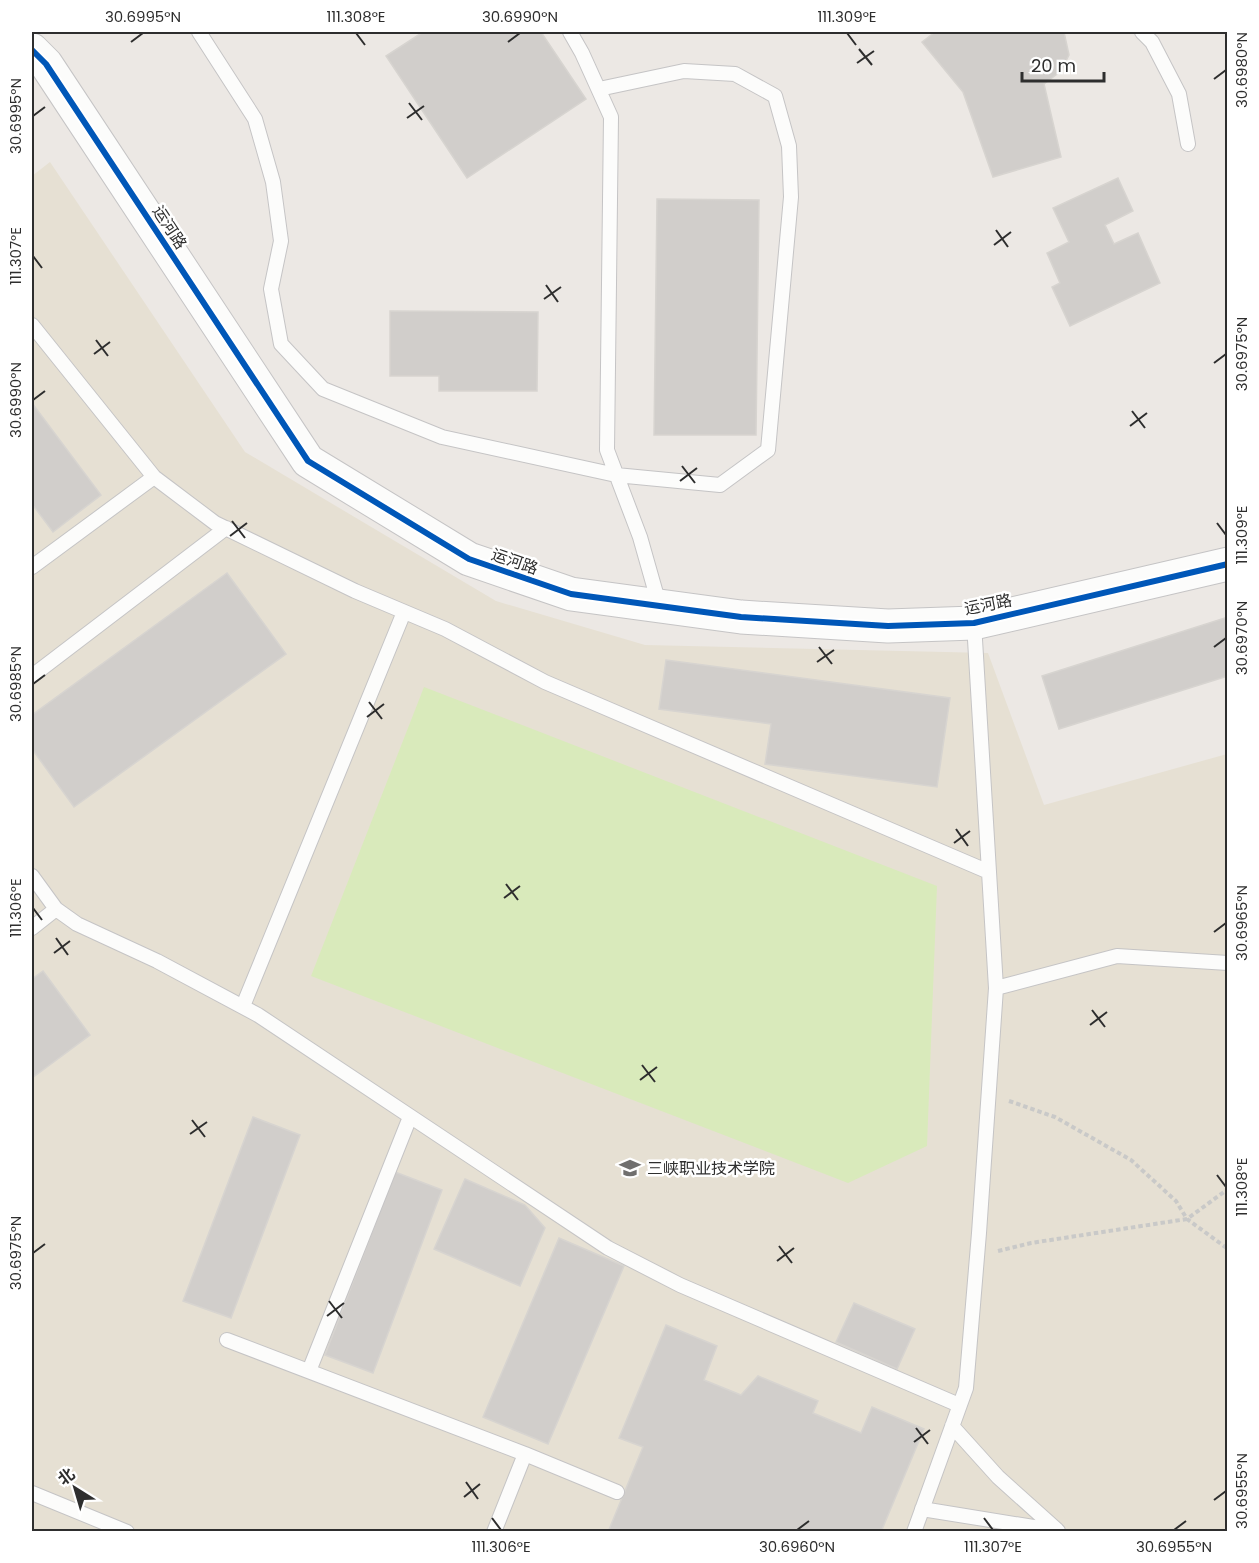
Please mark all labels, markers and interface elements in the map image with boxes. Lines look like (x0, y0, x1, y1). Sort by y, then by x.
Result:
text: 30.6995°N (105, 6, 181, 27)
text: 111.308°E (326, 6, 386, 27)
text: 30.6990°N (482, 6, 558, 27)
text: 111.309°E (817, 6, 877, 27)
text: 30.6980°N (1231, 32, 1252, 108)
scale bar (1022, 45, 1104, 83)
text: 20 m (1031, 53, 1076, 78)
text: 30.6995°N (5, 78, 26, 154)
street label: 运河路 (147, 201, 192, 254)
text: 111.307°E (5, 227, 26, 285)
text: 30.6975°N (1231, 317, 1252, 391)
text: 30.6990°N (5, 362, 26, 438)
text: 111.309°E (1231, 505, 1252, 565)
street label: 运河路 (488, 543, 541, 580)
street label: 运河路 (962, 589, 1014, 620)
text: 30.6970°N (1231, 601, 1252, 675)
text: 30.6985°N (5, 646, 26, 722)
text: 111.306°E (5, 878, 26, 938)
text: 30.6965°N (1231, 885, 1252, 961)
school or university icon: 三峡职业技术学院 (618, 1156, 642, 1180)
place label: 三峡职业技术学院 (647, 1157, 775, 1180)
text: 111.308°E (1231, 1157, 1252, 1217)
text: 30.6975°N (5, 1216, 26, 1290)
text: 30.6955°N (1231, 1453, 1252, 1529)
north arrow (45, 1458, 105, 1518)
text: 北 (53, 1462, 80, 1490)
text: 111.306°E (471, 1536, 531, 1557)
text: 30.6960°N (759, 1536, 835, 1557)
text: 111.307°E (964, 1536, 1022, 1557)
text: 30.6955°N (1136, 1536, 1212, 1557)

